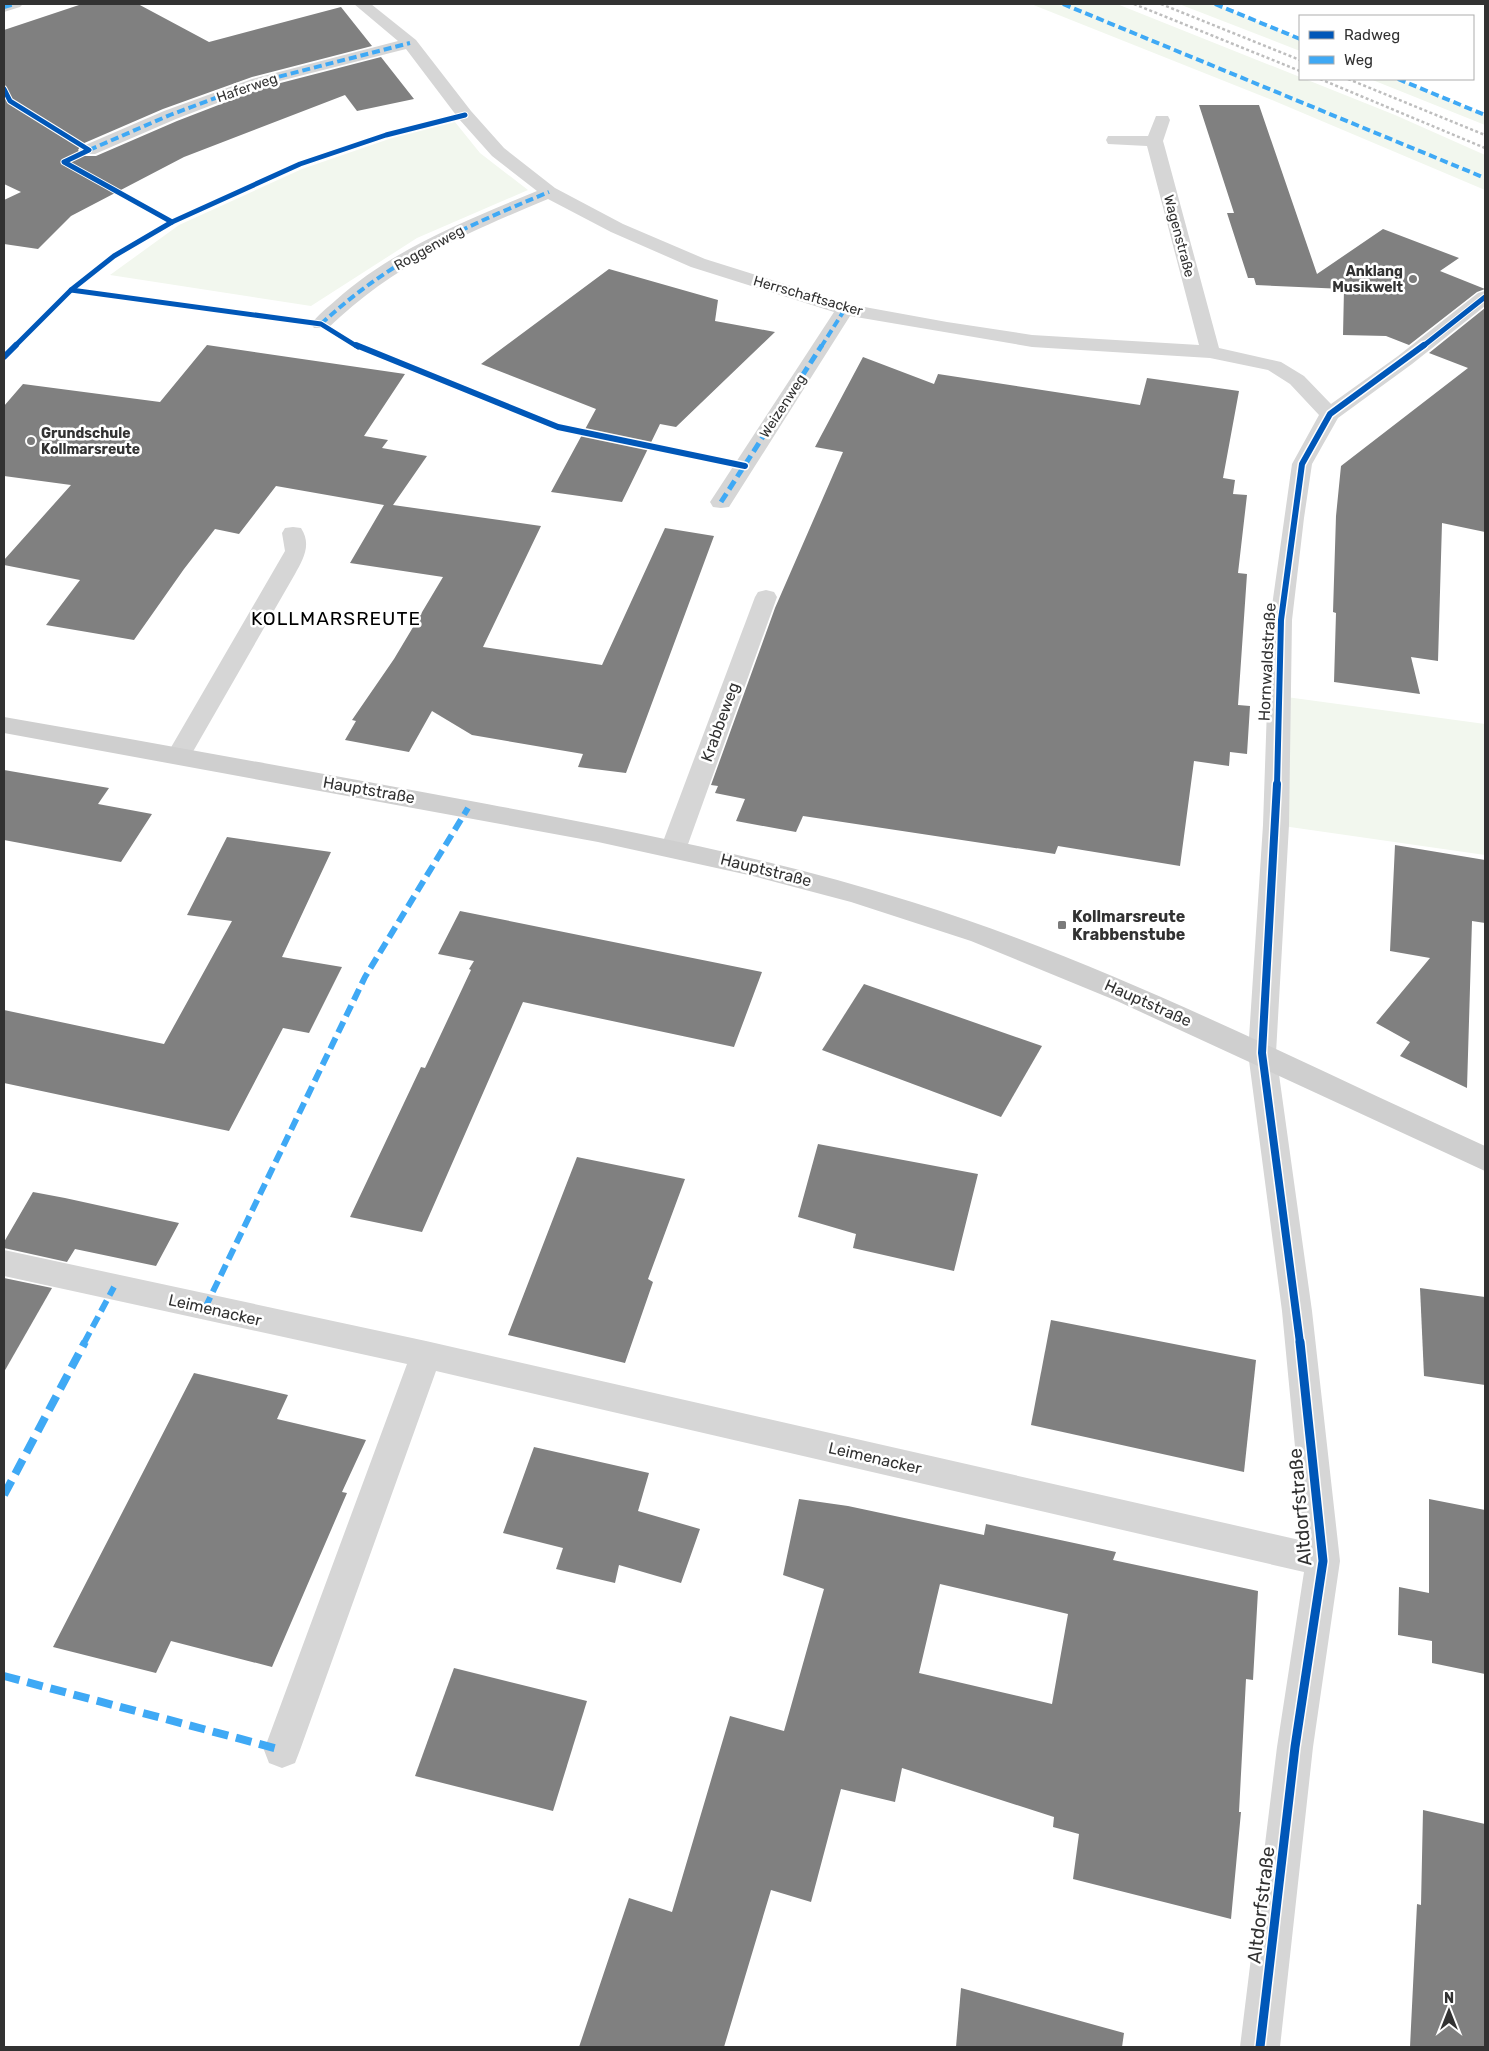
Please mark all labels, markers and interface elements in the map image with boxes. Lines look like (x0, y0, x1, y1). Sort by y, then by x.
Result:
legend (1299, 15, 1474, 80)
text: Radweg (1344, 26, 1400, 44)
text: Weg (1344, 51, 1373, 69)
street label: Haferweg (214, 70, 280, 106)
street label: Wagenstraße (1160, 193, 1198, 279)
street label: Roggenweg (391, 222, 467, 274)
place label: Anklang Musikwelt (1332, 263, 1403, 296)
street label: Herrschaftsacker (751, 272, 865, 320)
marker: Anklang Musikwelt (1407, 273, 1419, 285)
street label: Weizenweg (756, 371, 810, 441)
place label: Grundschule Kollmarsreute (41, 425, 140, 458)
marker: Grundschule Kollmarsreute (25, 435, 37, 447)
street label: Hornwaldstraße (1254, 602, 1280, 722)
district label: KOLLMARSREUTE (251, 607, 421, 630)
street label: Krabbeweg (697, 680, 743, 764)
street label: Hauptstraße (321, 773, 417, 807)
street label: Hauptstraße (718, 850, 814, 890)
place label: Kollmarsreute Krabbenstube (1072, 907, 1185, 944)
marker: Kollmarsreute Krabbenstube (1056, 919, 1068, 931)
street label: Hauptstraße (1102, 975, 1194, 1031)
street label: Leimenacker (167, 1290, 263, 1330)
street label: Leimenacker (827, 1438, 923, 1478)
street label: Altdorfstraße (1283, 1447, 1317, 1567)
street label: Altdorfstraße (1242, 1845, 1280, 1965)
north arrow (1424, 1986, 1474, 2036)
text: N (1444, 1990, 1454, 2007)

